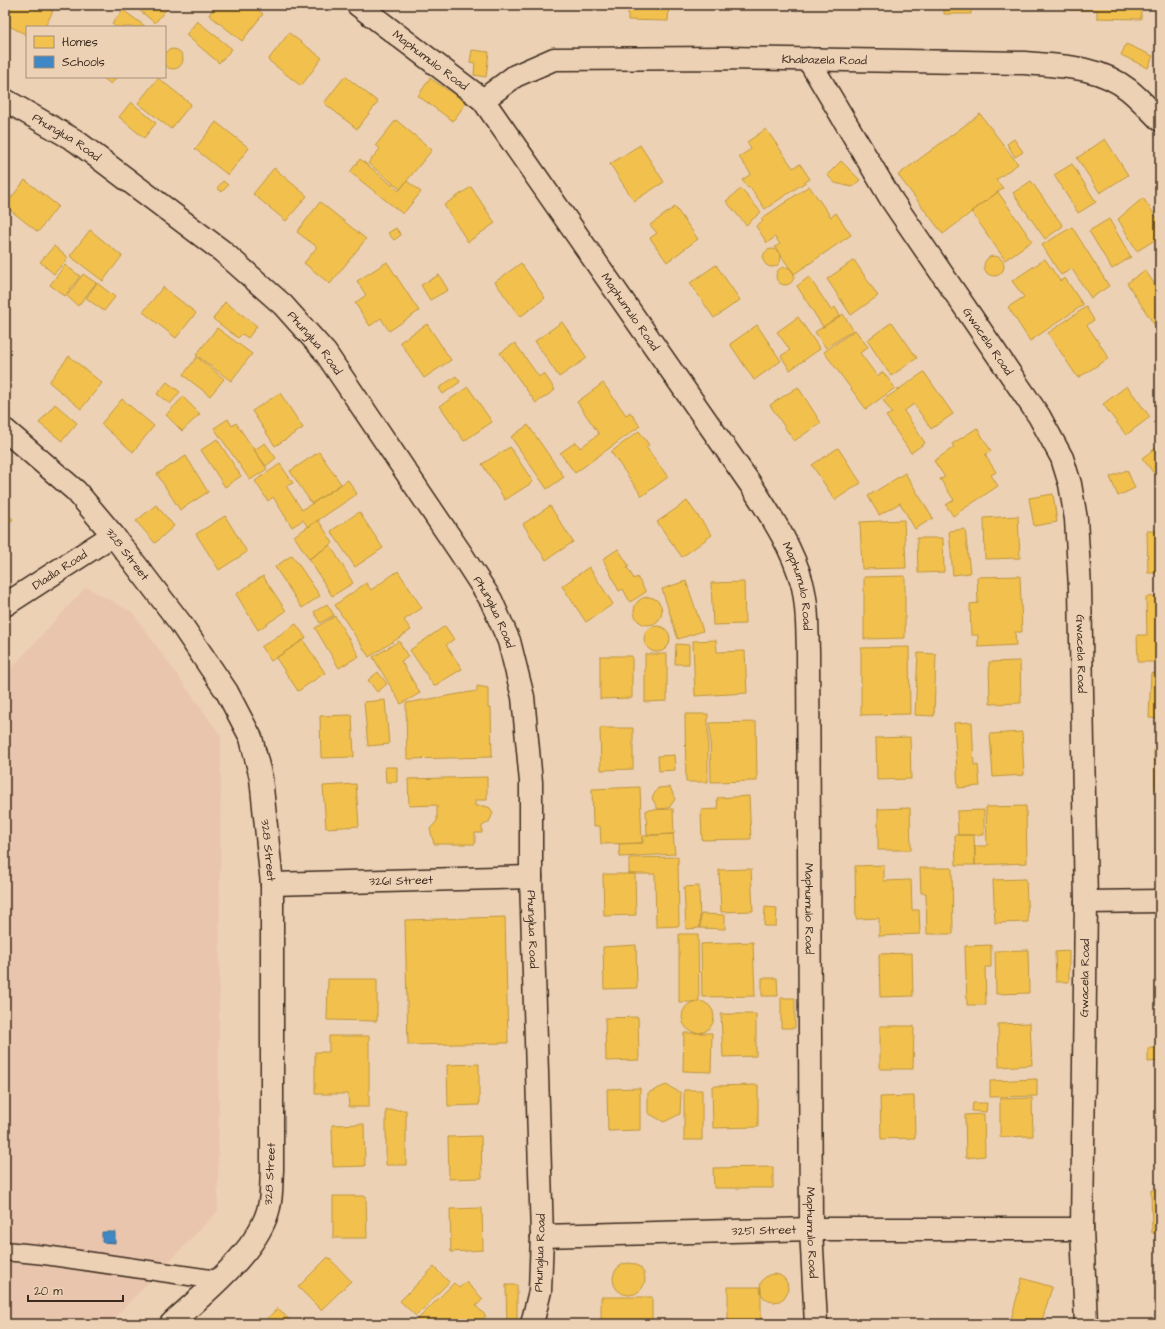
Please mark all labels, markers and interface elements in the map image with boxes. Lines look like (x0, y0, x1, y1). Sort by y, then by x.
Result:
legend (26, 26, 166, 78)
street label: Maphumulo Road (389, 26, 472, 94)
text: Homes (62, 34, 98, 51)
street label: Khabazela Road (782, 50, 867, 69)
text: Schools (62, 54, 105, 71)
street label: Phunglua Road (29, 109, 104, 165)
street label: Maphumulo Road (597, 269, 663, 354)
street label: Gwacela Road (959, 304, 1017, 379)
street label: Phunglua Road (284, 307, 347, 378)
street label: 328 Street (102, 524, 153, 584)
street label: Maphumulo Road (778, 539, 816, 631)
street label: Dladla Road (29, 546, 90, 594)
street label: Phunglua Road (469, 573, 519, 650)
street label: Gwacela Road (1072, 614, 1091, 693)
street label: 328 Street (257, 818, 280, 882)
street label: Maphumulo Road (801, 863, 818, 954)
street label: 3261 Street (369, 871, 433, 890)
street label: Phunglua Road (523, 890, 542, 969)
street label: Gwacela Road (1076, 939, 1094, 1017)
street label: 328 Street (260, 1142, 280, 1206)
street label: Maphumulo Road (802, 1187, 822, 1279)
street label: Phunglua Road (530, 1214, 551, 1292)
street label: 3251 Street (731, 1221, 797, 1240)
scale bar (28, 1277, 123, 1303)
text: 20 m (34, 1283, 63, 1300)

